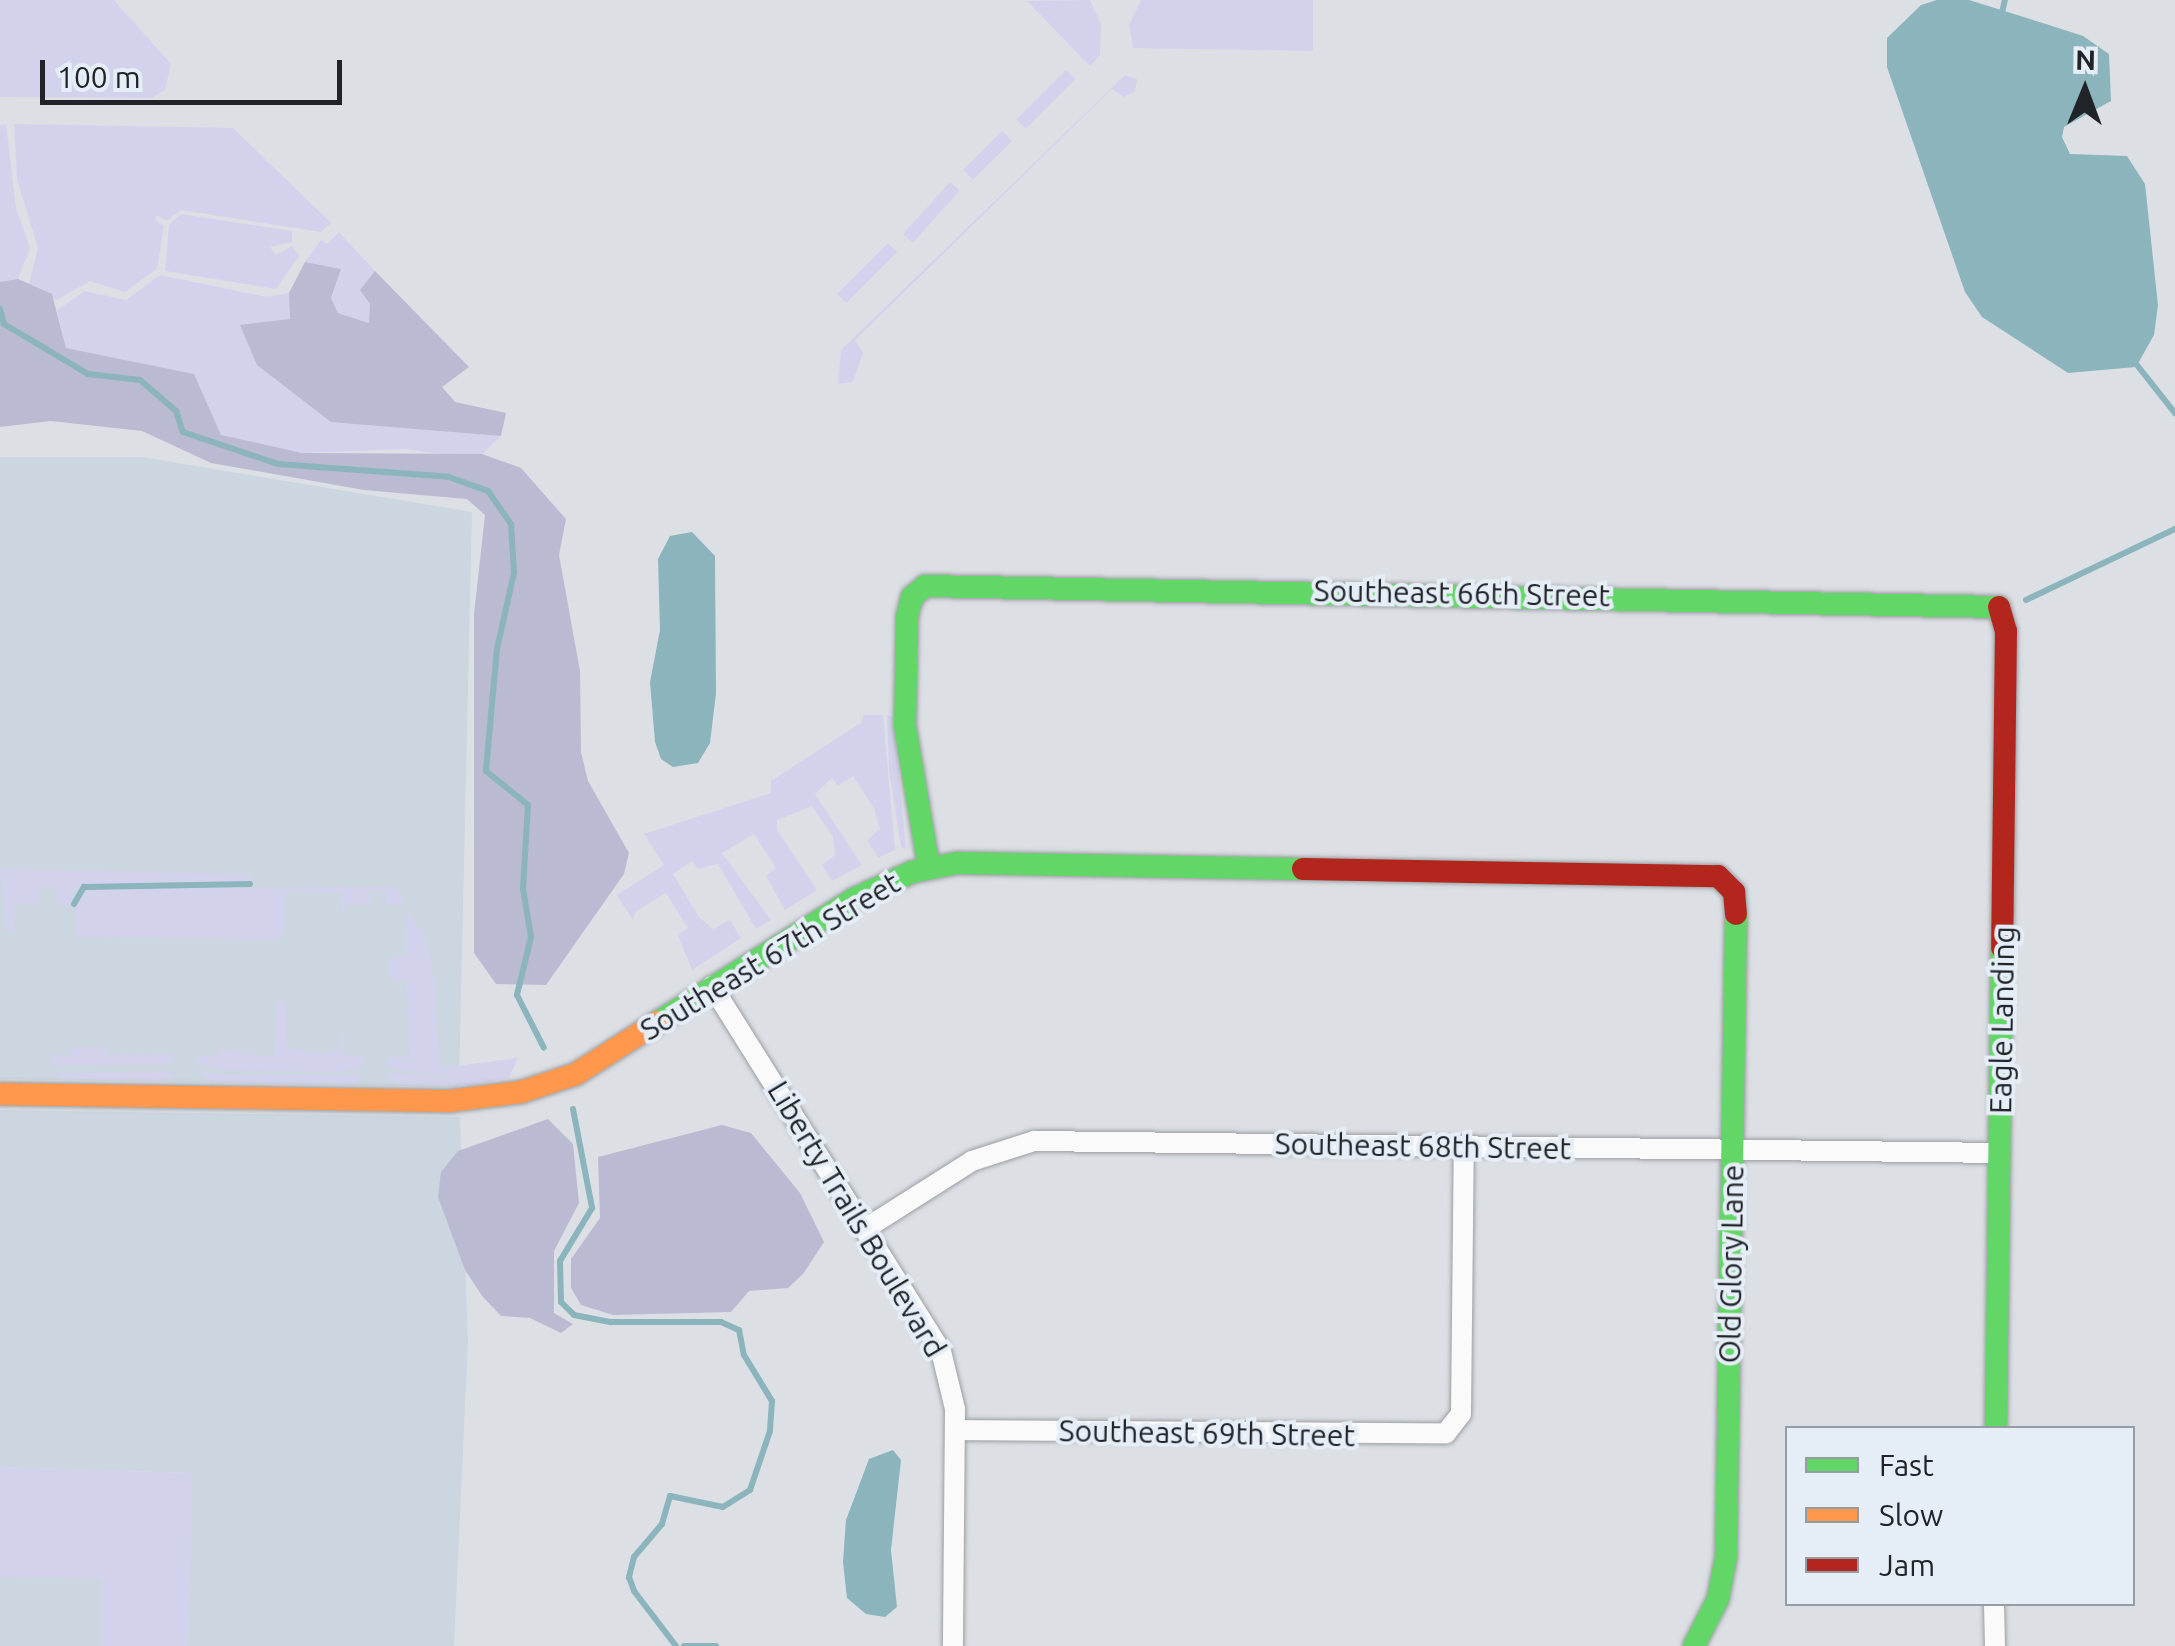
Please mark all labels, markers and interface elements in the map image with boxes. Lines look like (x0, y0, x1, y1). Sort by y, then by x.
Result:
scale bar (45, 40, 348, 102)
north arrow (2035, 40, 2135, 140)
text: N (2075, 44, 2096, 75)
text: 100 m (57, 60, 141, 94)
street label: Southeast 66th Street (1314, 572, 1610, 614)
street label: Southeast 67th Street (634, 864, 906, 1048)
street label: Eagle Landing (1982, 926, 2022, 1114)
street label: Liberty Trails Boulevard (760, 1074, 954, 1364)
street label: Southeast 68th Street (1275, 1125, 1571, 1167)
street label: Old Glory Lane (1711, 1164, 1751, 1364)
street label: Southeast 69th Street (1059, 1412, 1355, 1454)
legend (1785, 1426, 2135, 1606)
text: Fast (1879, 1448, 1934, 1482)
text: Slow (1879, 1498, 1943, 1532)
text: Jam (1879, 1548, 1935, 1582)

